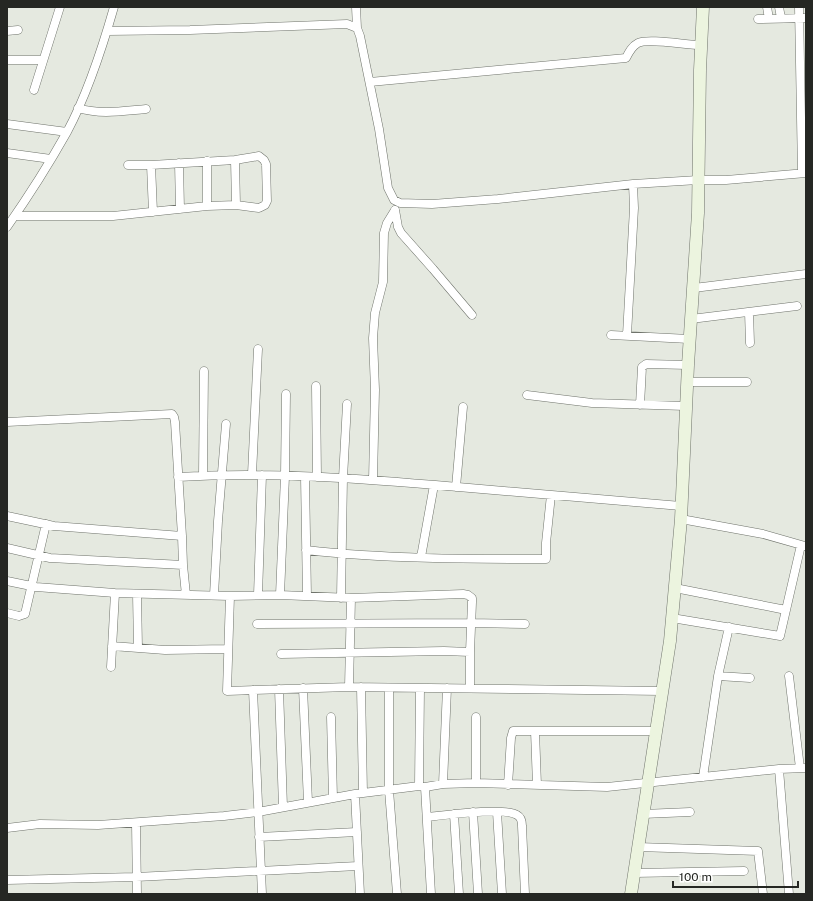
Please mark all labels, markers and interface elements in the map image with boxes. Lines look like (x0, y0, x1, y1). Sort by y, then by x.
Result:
scale bar (673, 863, 798, 889)
text: 100 m (679, 870, 712, 884)

